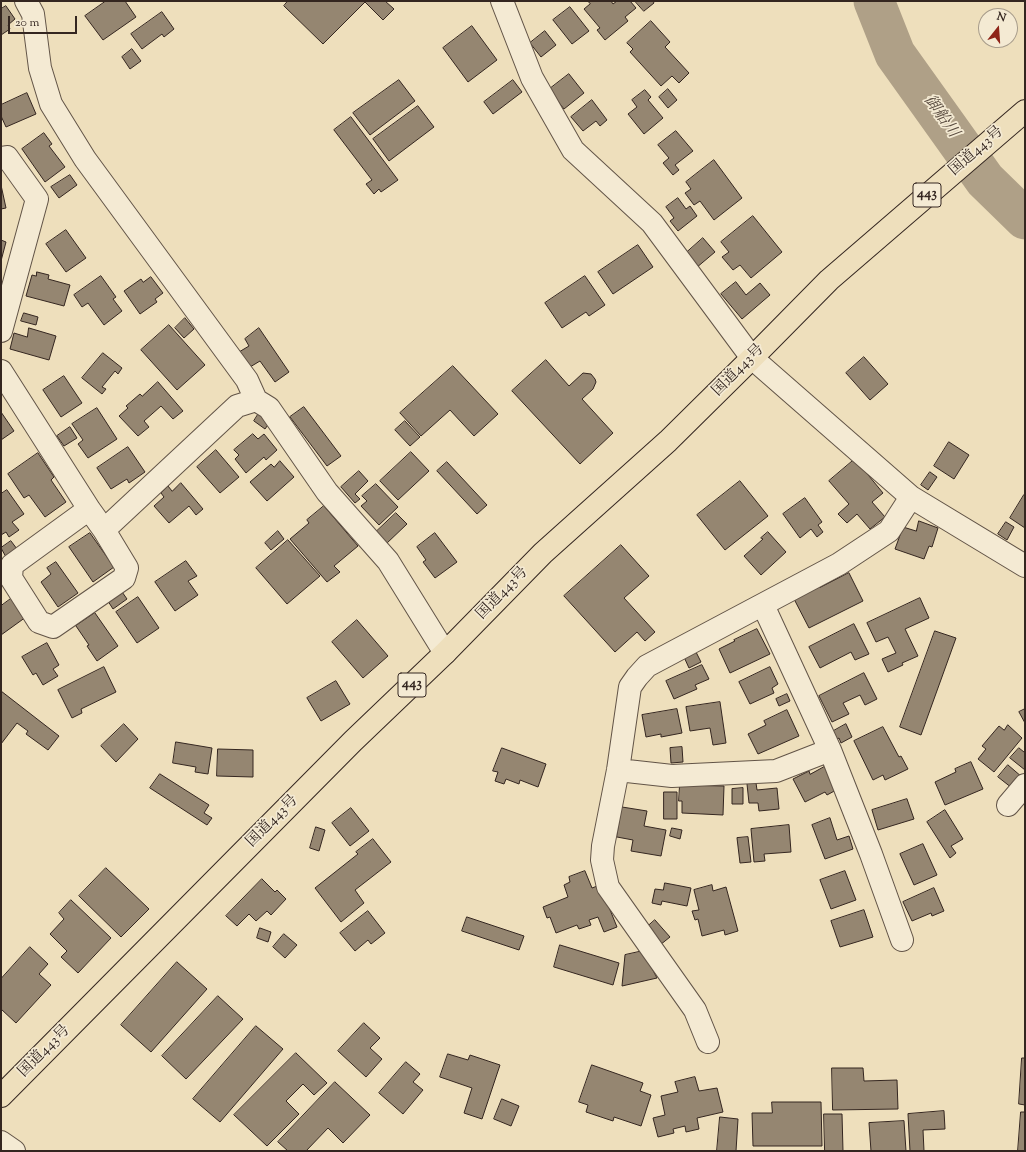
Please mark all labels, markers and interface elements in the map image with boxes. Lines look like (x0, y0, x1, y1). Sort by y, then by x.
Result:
scale bar (10, 8, 79, 34)
north arrow (978, 8, 1018, 48)
text: N (995, 9, 1008, 26)
text: 20 m (15, 14, 39, 32)
water label: 御船川 (918, 92, 962, 142)
street label: 国道443号 (946, 123, 1008, 181)
road number: 443 (913, 183, 941, 207)
street label: 国道443号 (709, 341, 769, 401)
street label: 国道443号 (474, 564, 532, 624)
road number: 443 (398, 673, 426, 697)
street label: 国道443号 (243, 792, 303, 852)
street label: 国道443号 (15, 1022, 75, 1082)

